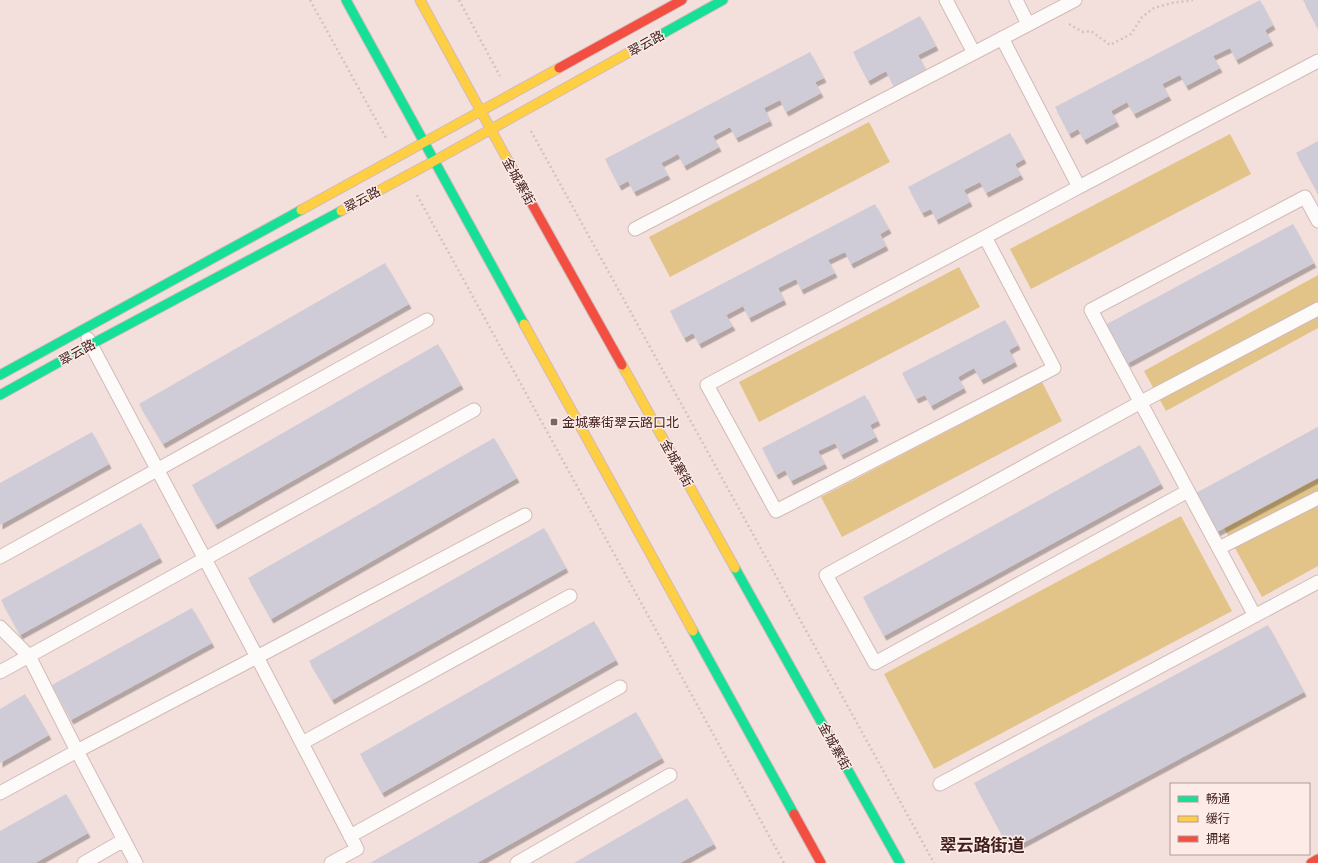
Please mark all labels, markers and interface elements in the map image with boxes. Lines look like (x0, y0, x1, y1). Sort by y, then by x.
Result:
street label: 翠云路 (625, 27, 667, 59)
street label: 金城寨街 (499, 154, 539, 208)
street label: 翠云路 (341, 183, 383, 215)
street label: 翠云路 (56, 336, 98, 368)
place label: 金城寨街翠云路口北 (562, 414, 679, 430)
marker: 金城寨街翠云路口北 (549, 417, 559, 427)
street label: 金城寨街 (657, 436, 697, 490)
street label: 金城寨街 (815, 719, 855, 773)
legend (1170, 783, 1310, 855)
text: 畅通 (1206, 791, 1230, 806)
text: 缓行 (1206, 811, 1230, 826)
text: 拥堵 (1206, 831, 1230, 846)
district label: 翠云路街道 (940, 834, 1025, 855)

